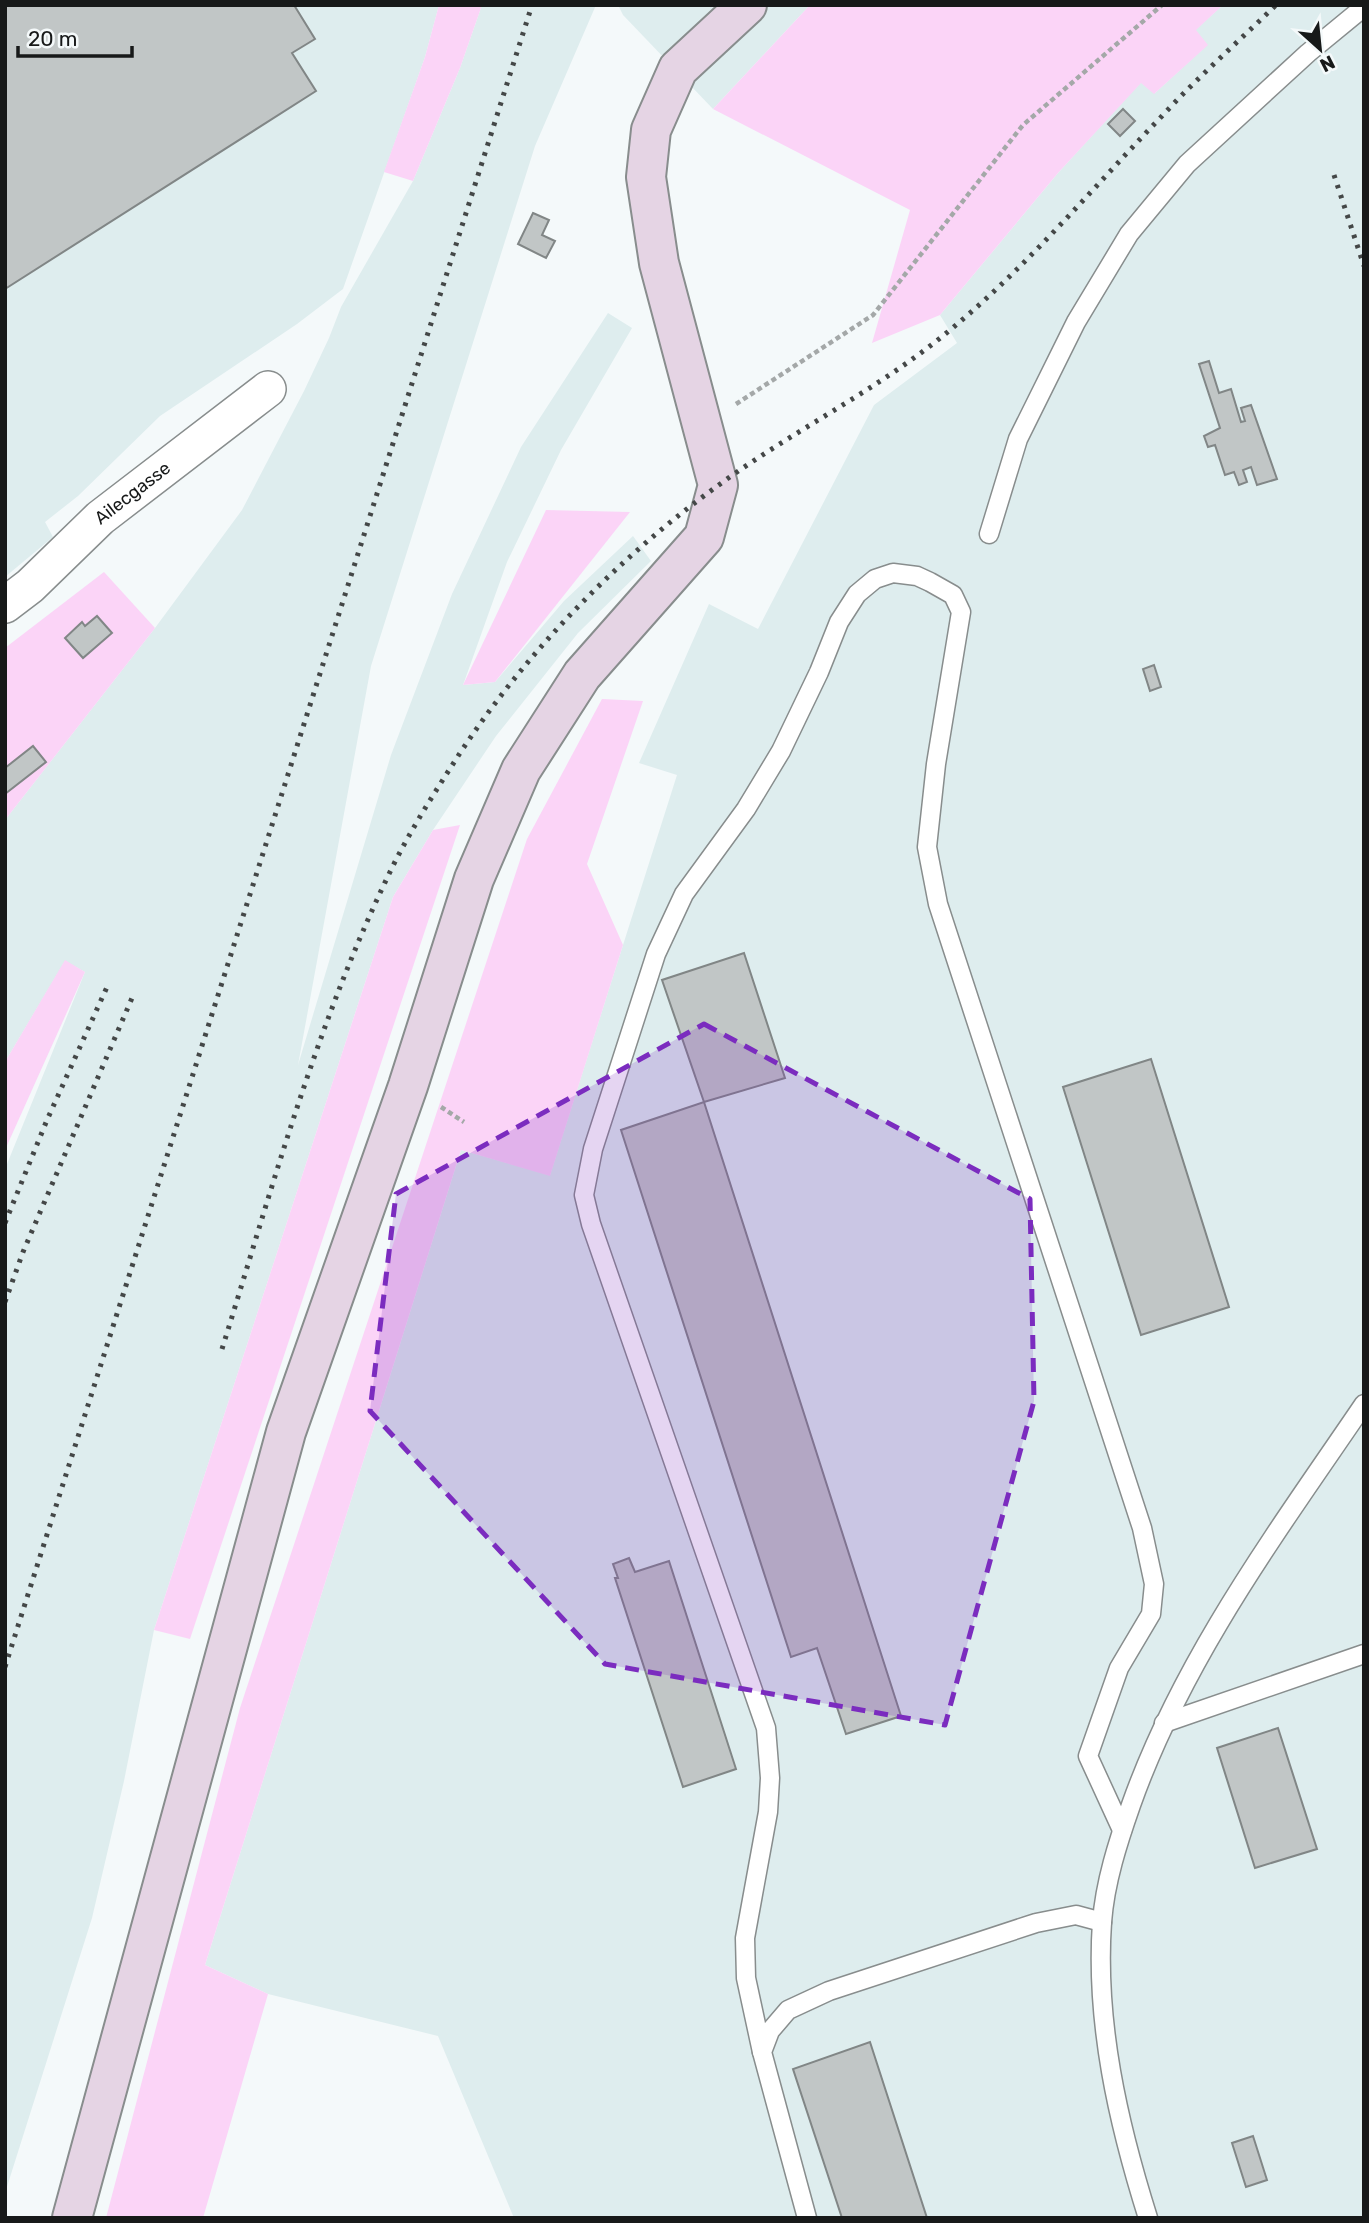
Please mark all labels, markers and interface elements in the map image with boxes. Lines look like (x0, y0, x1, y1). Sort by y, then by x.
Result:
scale bar (18, 14, 131, 58)
north arrow (1285, 14, 1355, 84)
text: 20 m (28, 26, 77, 51)
text: N (1316, 50, 1339, 77)
street label: Ailecgasse (90, 457, 175, 529)

